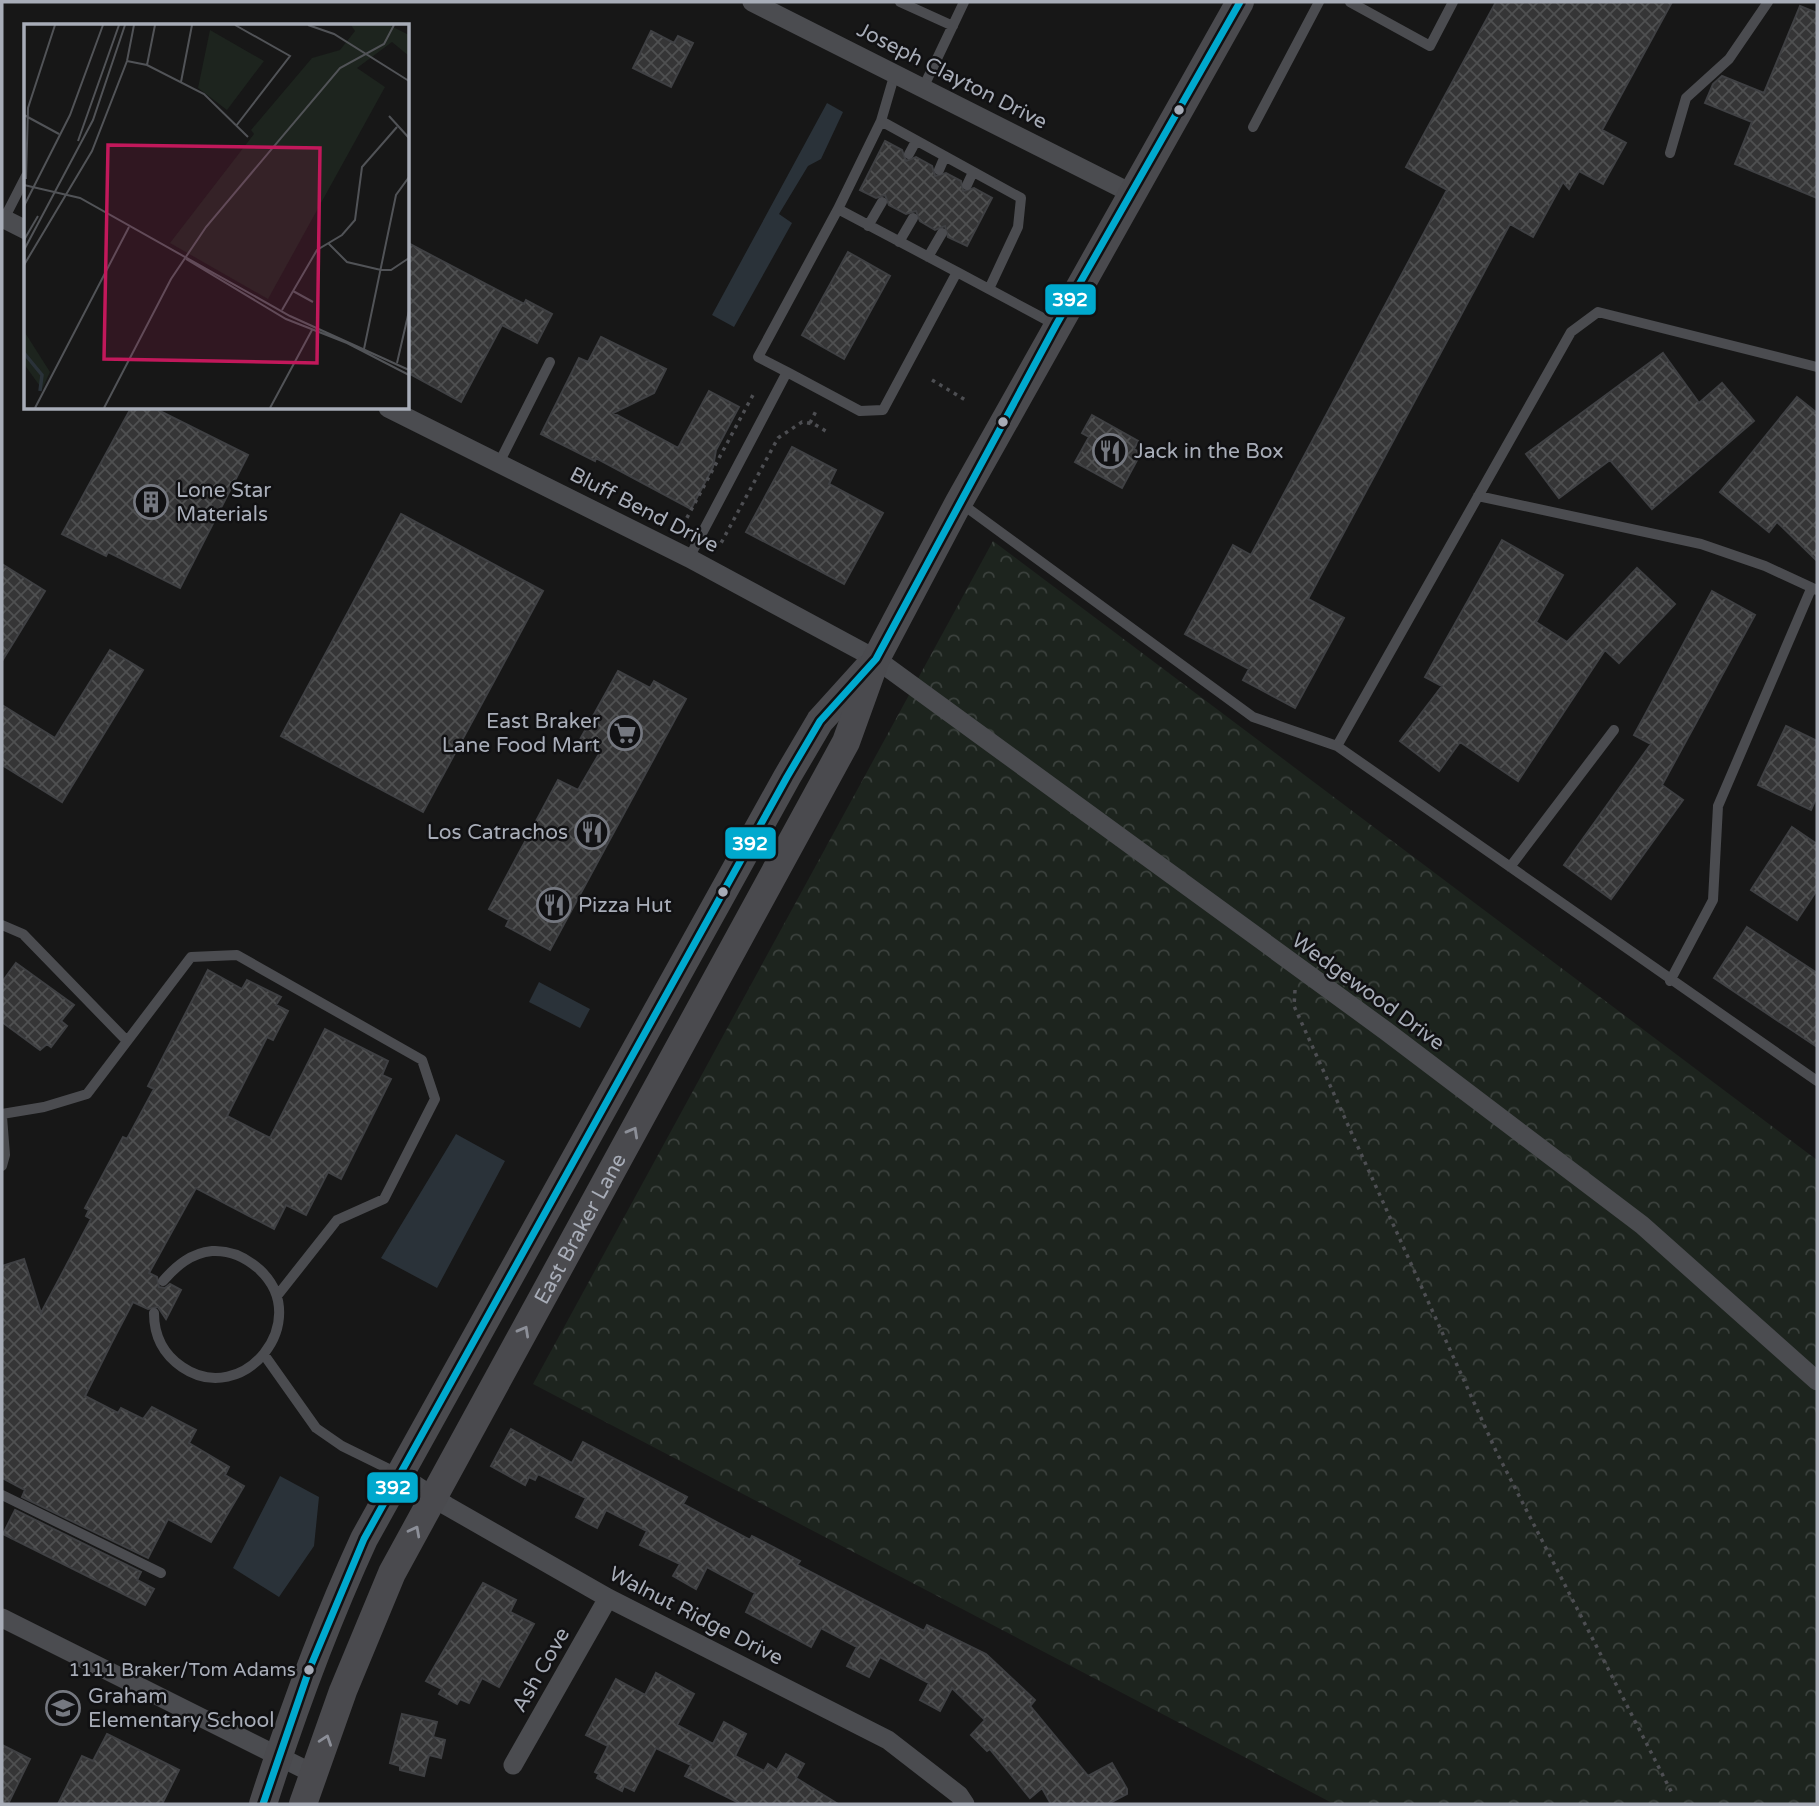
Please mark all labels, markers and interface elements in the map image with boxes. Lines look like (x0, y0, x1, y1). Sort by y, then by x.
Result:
street label: Joseph Clayton Drive (853, 17, 1051, 135)
inset map (24, 24, 410, 410)
unlabelled marker (1172, 103, 1186, 117)
line badge: 392 (1044, 283, 1097, 316)
text: 392 (1052, 289, 1088, 311)
unlabelled marker (996, 415, 1010, 429)
restaurant icon: Jack in the Box (1091, 432, 1129, 470)
place label: Jack in the Box (1134, 439, 1284, 464)
street label: Bluff Bend Drive (565, 462, 723, 558)
place label: Lone Star Materials (176, 478, 271, 527)
building icon: Lone Star Materials (132, 483, 170, 521)
place label: East Braker Lane Food Mart (442, 709, 600, 758)
supermarket icon: East Braker Lane Food Mart (606, 714, 644, 752)
restaurant icon: Los Catrachos (573, 813, 611, 851)
place label: Los Catrachos (427, 820, 568, 845)
line badge: 392 (724, 826, 777, 860)
text: 392 (732, 833, 768, 855)
unlabelled marker (716, 885, 730, 899)
restaurant icon: Pizza Hut (535, 886, 573, 924)
place label: Pizza Hut (578, 893, 672, 918)
street label: Wedgewood Drive (1287, 928, 1449, 1056)
one-way arrow (625, 1126, 638, 1139)
street label: East Braker Lane (529, 1149, 631, 1308)
one-way arrow (516, 1326, 529, 1338)
line badge: 392 (366, 1471, 419, 1504)
text: 392 (375, 1477, 411, 1499)
one-way arrow (406, 1526, 420, 1538)
street label: Walnut Ridge Drive (605, 1561, 787, 1671)
street label: Ash Cove (507, 1623, 575, 1717)
place label: 1111 Braker/Tom Adams (68, 1659, 296, 1681)
marker: 1111 Braker/Tom Adams (302, 1663, 316, 1677)
place label: Graham Elementary School (88, 1684, 275, 1733)
school or university icon: Graham Elementary School (44, 1689, 82, 1727)
one-way arrow (318, 1734, 332, 1746)

